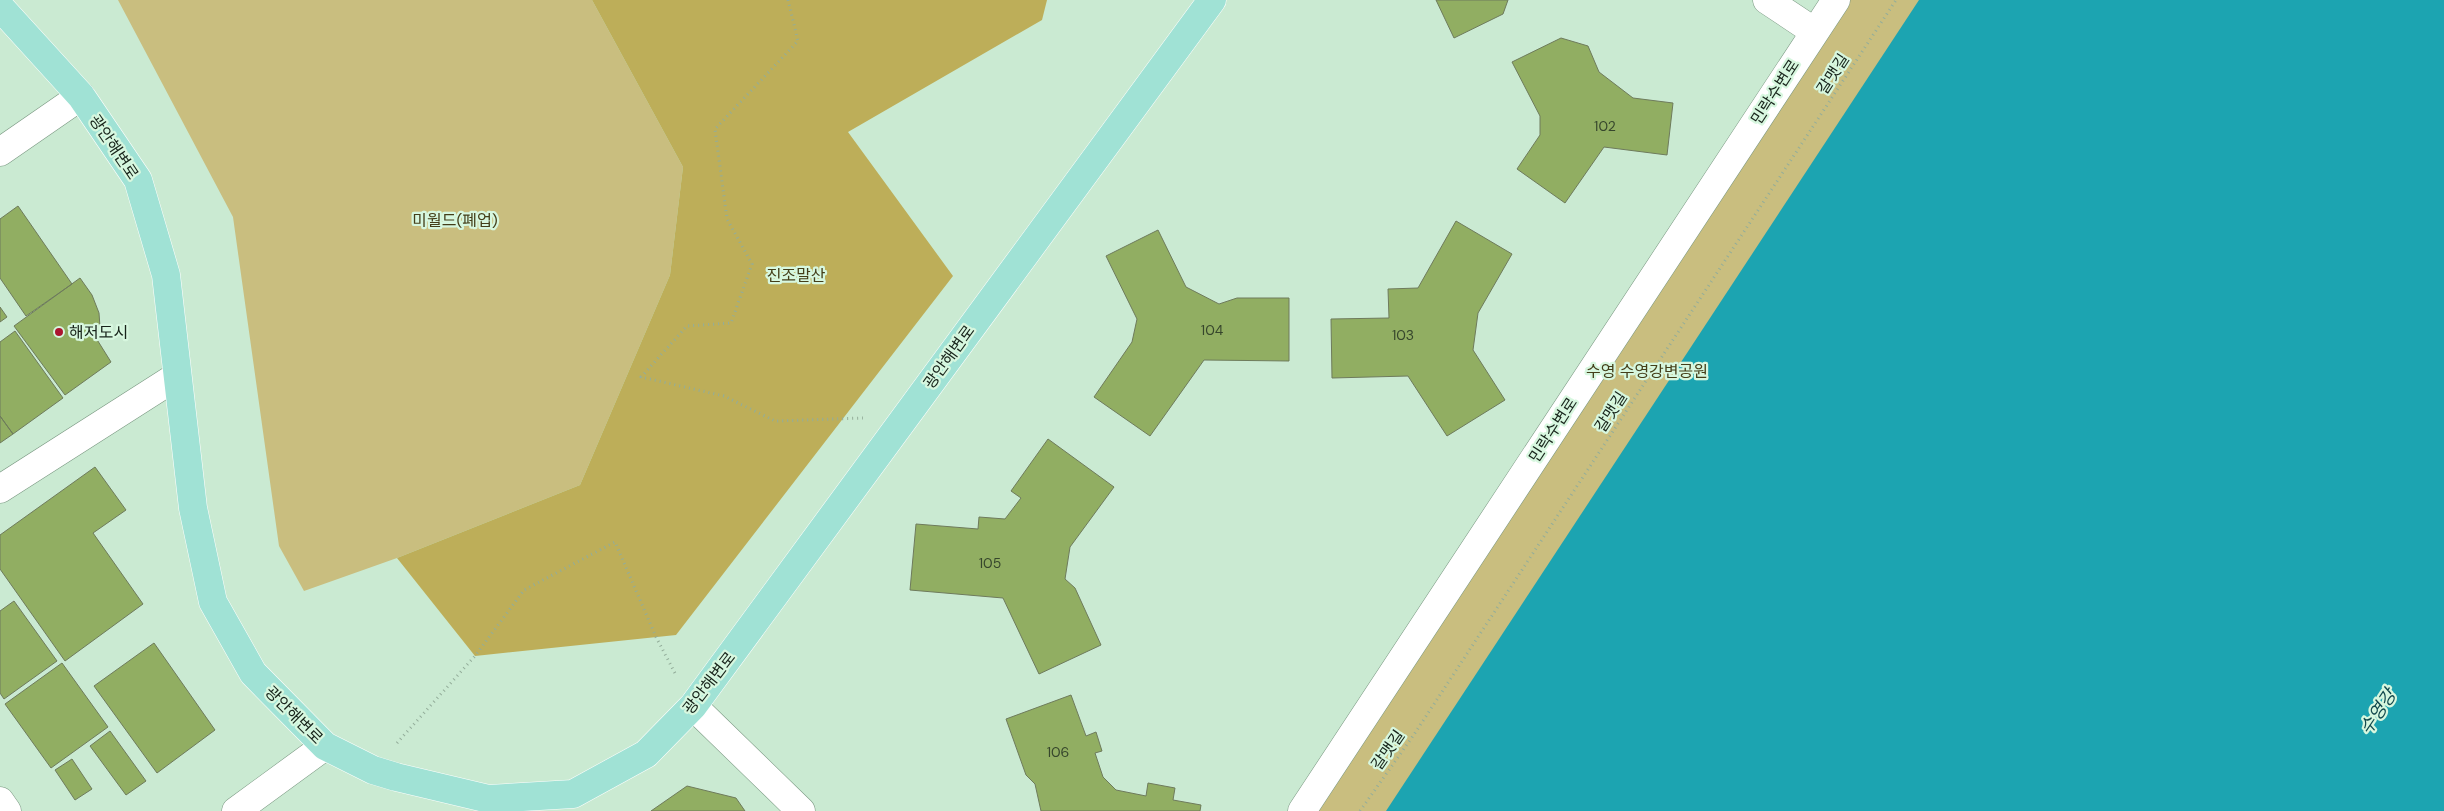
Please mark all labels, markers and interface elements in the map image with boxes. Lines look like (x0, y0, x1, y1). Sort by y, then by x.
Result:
street label: 갈맷길 (1812, 50, 1854, 98)
street label: 민락수변로 (1746, 55, 1804, 129)
street label: 광안해변로 (85, 111, 143, 184)
house number: 102 (1594, 117, 1616, 135)
park label: 미월드(폐업) (412, 210, 498, 231)
park label: 진조말산 (767, 265, 826, 286)
street label: 광안해변로 (919, 321, 979, 393)
house number: 104 (1201, 321, 1224, 339)
place label: 해저도시 (69, 322, 128, 343)
marker: 해저도시 (53, 326, 65, 338)
house number: 103 (1392, 326, 1414, 344)
park label: 수영 수영강변공원 (1586, 361, 1708, 382)
street label: 갈맷길 (1590, 388, 1632, 436)
street label: 민락수변로 (1524, 393, 1582, 467)
house number: 105 (979, 554, 1001, 572)
street label: 광안해변로 (678, 647, 740, 718)
street label: 광안해변로 (261, 682, 328, 749)
water label: 수영강 (2354, 683, 2403, 739)
street label: 갈맷길 (1367, 726, 1409, 774)
house number: 106 (1047, 743, 1069, 761)

